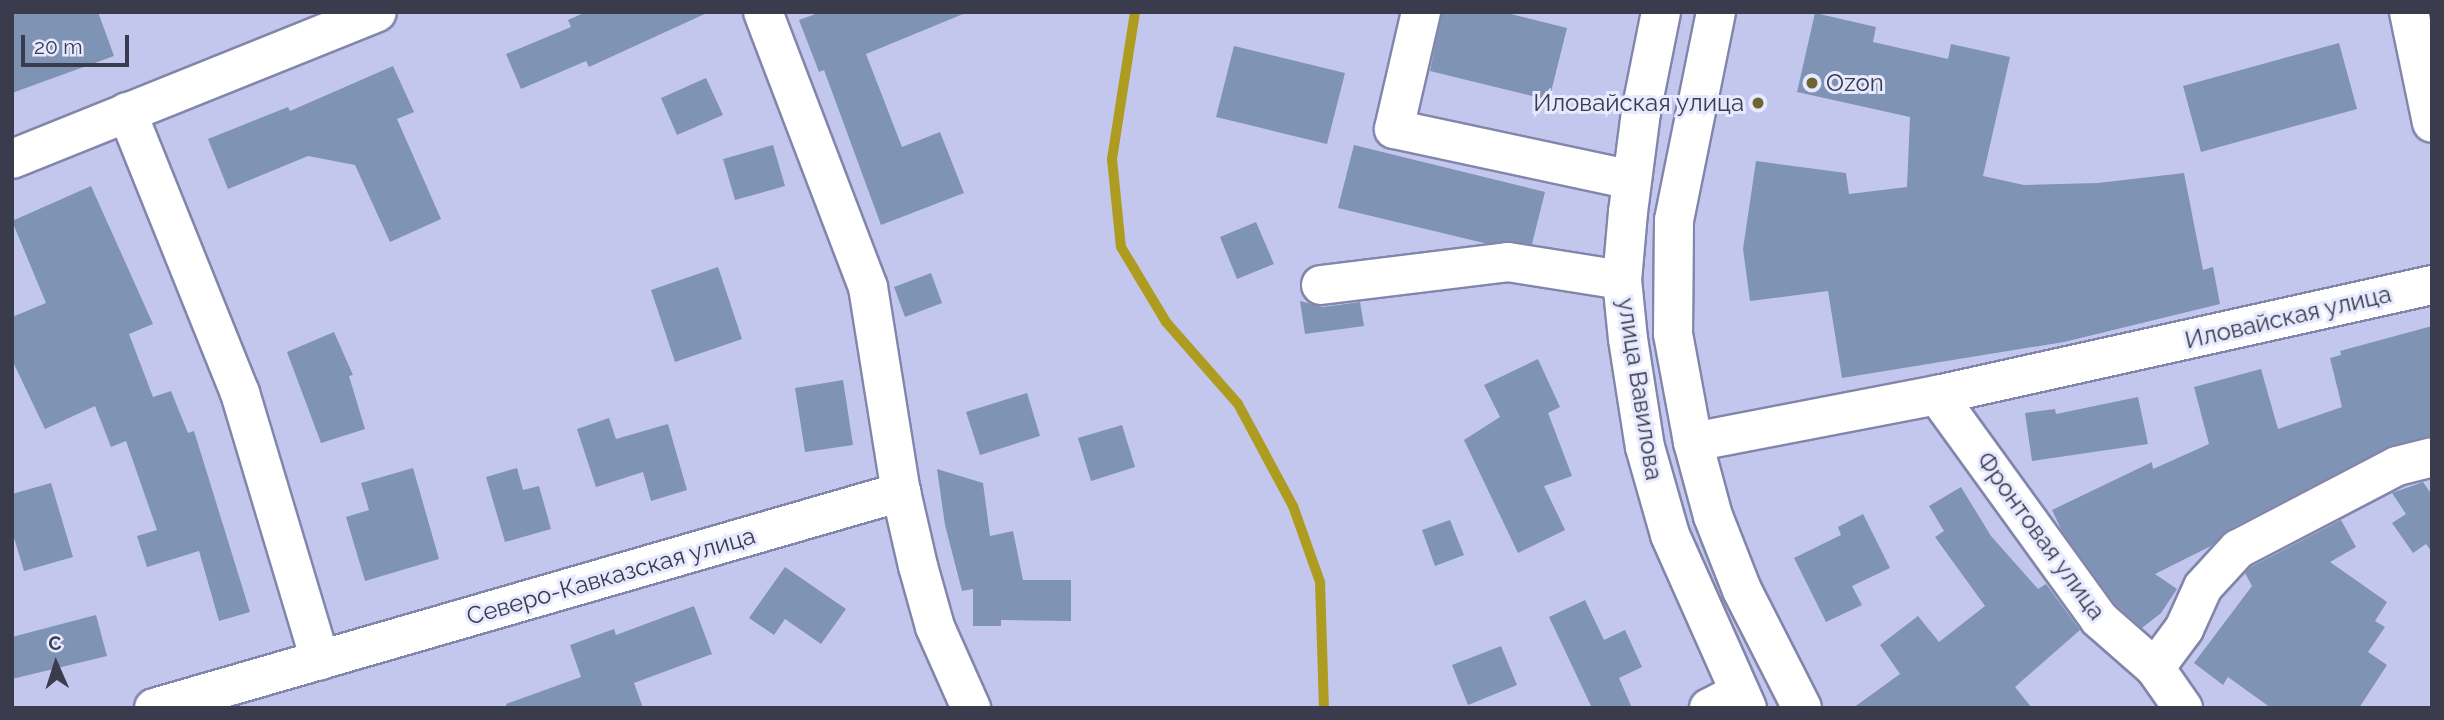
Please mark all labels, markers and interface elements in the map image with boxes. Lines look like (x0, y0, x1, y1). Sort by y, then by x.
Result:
scale bar (24, 21, 133, 65)
text: 20 m (34, 34, 82, 59)
place label: Ozon (1826, 69, 1884, 97)
marker: Ozon (1804, 75, 1820, 91)
place label: Иловайская улица (1533, 89, 1744, 117)
marker: Иловайская улица (1750, 95, 1766, 111)
street label: Иловайская улица (2182, 279, 2394, 355)
street label: улица Вавилова (1611, 296, 1669, 482)
street label: Фронтовая улица (1970, 446, 2112, 626)
street label: Северо-Кавказская улица (463, 521, 759, 631)
north arrow (21, 629, 91, 699)
text: С (48, 632, 62, 654)

